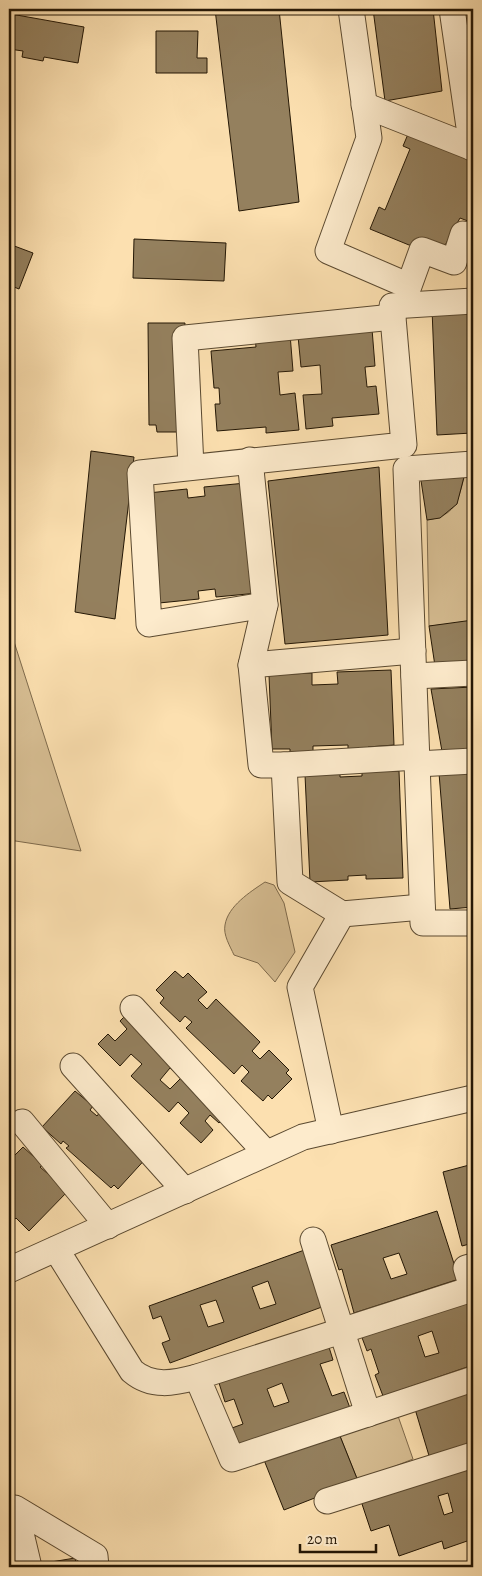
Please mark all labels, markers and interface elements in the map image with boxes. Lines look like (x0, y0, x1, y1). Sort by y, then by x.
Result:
scale bar (300, 1521, 376, 1553)
text: 20 m (307, 1529, 338, 1549)

